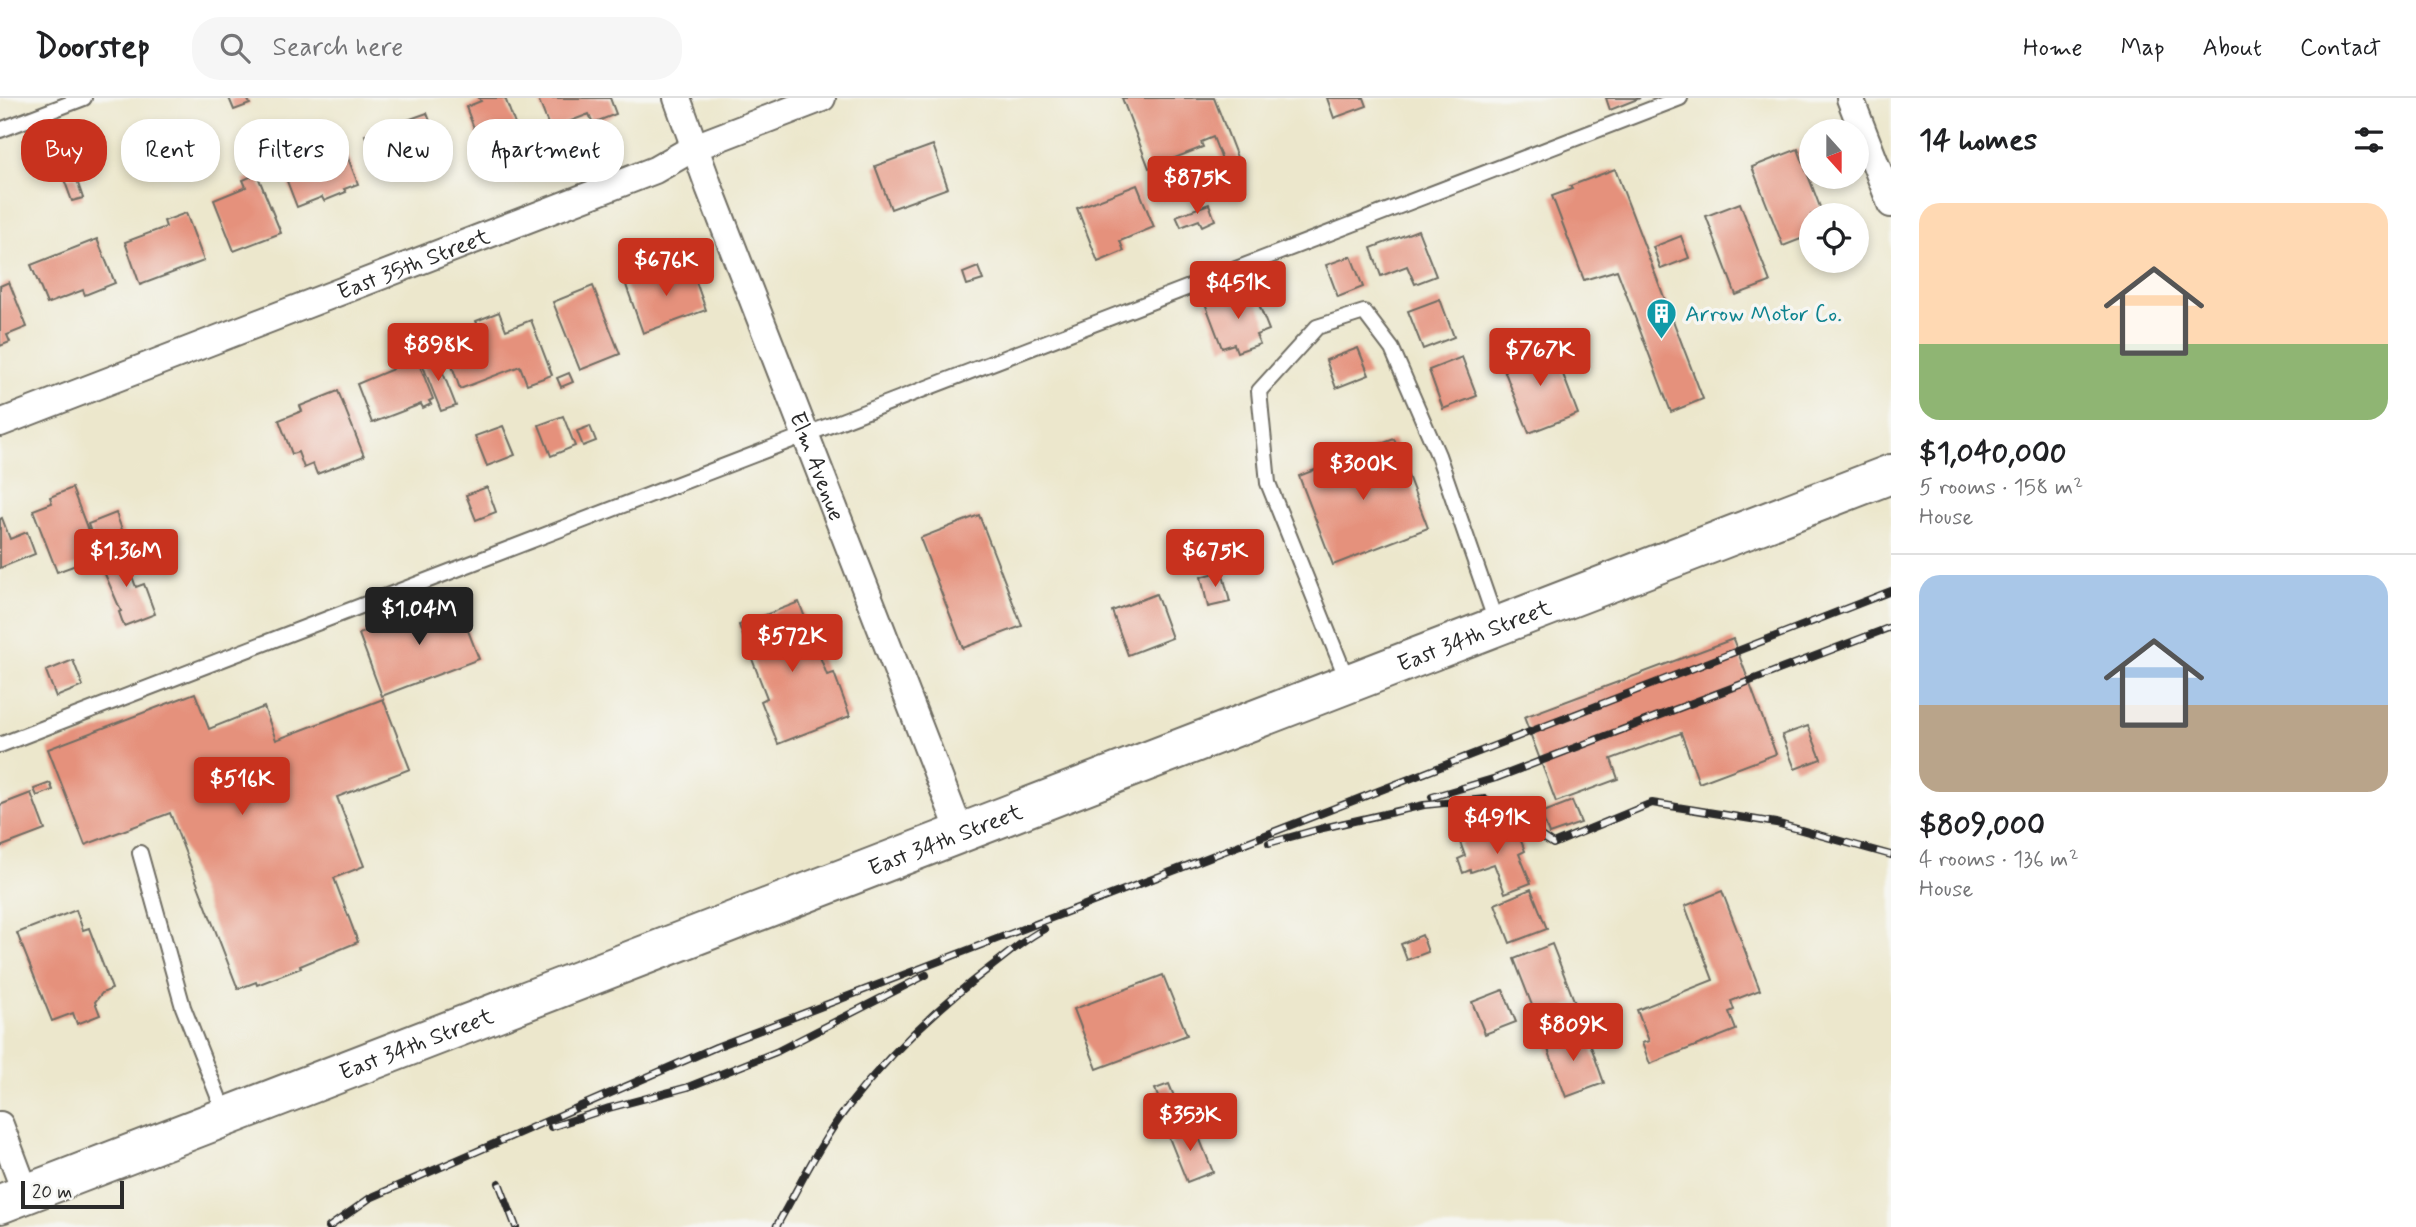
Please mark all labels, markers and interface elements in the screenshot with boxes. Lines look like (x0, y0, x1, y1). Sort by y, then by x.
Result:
search box (192, 17, 682, 80)
text: Doorstep (35, 26, 150, 70)
icon: search (216, 29, 254, 67)
text: Search here (272, 31, 403, 65)
text: Home (2023, 33, 2083, 64)
text: Map (2121, 33, 2165, 64)
text: About (2203, 33, 2262, 64)
text: Contact (2300, 33, 2381, 64)
chip: Buy (21, 119, 107, 182)
chip: Rent (121, 119, 220, 182)
chip: Filters (234, 119, 349, 182)
chip: New (363, 119, 453, 182)
chip: Apartment (467, 119, 624, 182)
north arrow (1799, 119, 1869, 189)
map controls (1799, 119, 1869, 273)
text: 14 homes (1919, 121, 2037, 160)
icon: filters (2350, 121, 2388, 159)
pin: $875K (1148, 156, 1246, 216)
text: $875K (1163, 164, 1231, 194)
button: locate (1799, 203, 1869, 273)
street label: East 35th Street (333, 222, 495, 308)
pin: $676K (617, 238, 715, 298)
text: $676K (634, 246, 698, 276)
icon: home (2091, 248, 2217, 374)
pin: $451K (1189, 262, 1287, 321)
text: $451K (1206, 269, 1270, 299)
building icon: Arrow Motor Co. (1645, 296, 1679, 340)
place label: Arrow Motor Co. (1685, 300, 1842, 330)
pin: $898K (389, 324, 487, 383)
pin: $767K (1491, 328, 1589, 388)
text: $898K (404, 331, 472, 361)
text: $767K (1505, 336, 1575, 366)
street label: Elm Avenue (781, 408, 851, 526)
text: $1,040,000 (1919, 434, 2067, 473)
pin: $300K (1314, 442, 1412, 502)
text: $300K (1329, 450, 1397, 480)
text: 5 rooms · 158 m² (1919, 473, 2083, 503)
text: House (1919, 503, 1973, 533)
pin: $1.36M (69, 530, 183, 589)
pin: $675K (1166, 530, 1264, 589)
text: $1.36M (90, 537, 162, 567)
text: $675K (1182, 537, 1248, 567)
pin: $1.04M (362, 588, 476, 647)
street label: East 34th Street (1393, 593, 1556, 680)
text: $1.04M (381, 595, 457, 625)
pin: $572K (743, 614, 841, 674)
icon: home (2091, 620, 2217, 746)
text: $572K (758, 622, 826, 652)
pin: $516K (193, 758, 291, 817)
text: $516K (210, 765, 274, 795)
pin: $491K (1448, 796, 1546, 856)
street label: East 34th Street (864, 798, 1027, 884)
text: $491K (1464, 804, 1530, 834)
text: $809,000 (1919, 806, 2045, 845)
text: 4 rooms · 136 m² (1919, 845, 2079, 875)
text: House (1919, 875, 1973, 905)
street label: East 34th Street (336, 1002, 499, 1089)
pin: $809K (1524, 1004, 1622, 1063)
text: $809K (1539, 1011, 1607, 1041)
pin: $353K (1141, 1094, 1239, 1153)
text: $353K (1159, 1101, 1221, 1131)
scale bar (21, 1178, 124, 1210)
text: 20 m (32, 1180, 72, 1205)

